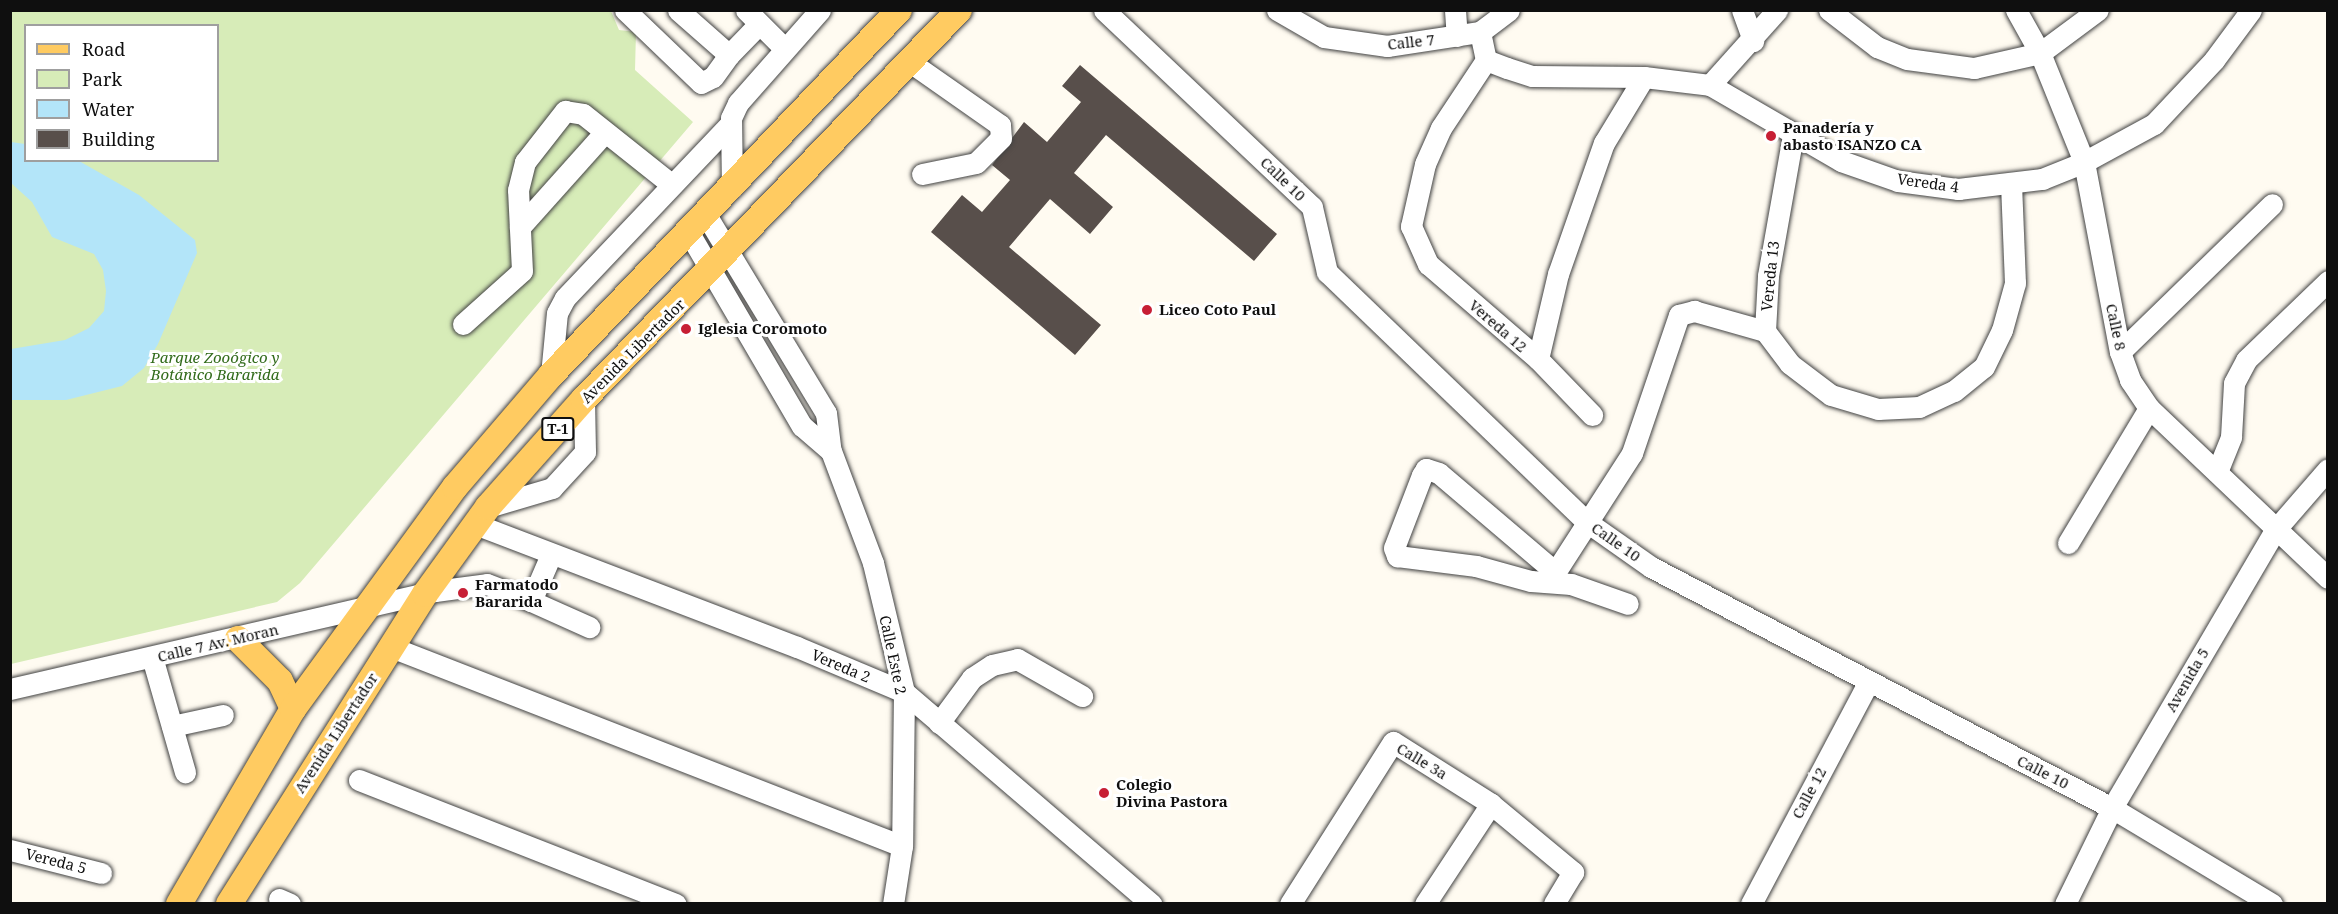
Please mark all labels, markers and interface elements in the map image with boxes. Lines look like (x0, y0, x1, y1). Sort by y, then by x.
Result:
legend (24, 24, 219, 162)
street label: Calle 7 (1387, 31, 1435, 53)
text: Road (82, 37, 125, 61)
text: Park (82, 67, 122, 91)
text: Water (82, 97, 134, 121)
place label: Panadería y abasto ISANZO CA (1783, 118, 1922, 153)
text: Building (82, 127, 155, 151)
marker: Panadería y abasto ISANZO CA (1764, 129, 1778, 143)
street label: Calle 10 (1257, 153, 1309, 205)
street label: Vereda 4 (1896, 170, 1960, 196)
street label: Vereda 13 (1757, 240, 1783, 312)
street label: Avenida Libertador (577, 295, 689, 407)
street label: Vereda 12 (1465, 296, 1531, 356)
place label: Liceo Coto Paul (1159, 301, 1276, 319)
street label: Calle 8 (2102, 302, 2130, 352)
marker: Liceo Coto Paul (1140, 303, 1154, 317)
place label: Iglesia Coromoto (698, 320, 827, 338)
marker: Iglesia Coromoto (679, 322, 693, 336)
park label: Parque Zooógico y Botánico Bararida (151, 348, 279, 383)
road number: T-1 (540, 418, 576, 440)
street label: Calle 10 (1588, 519, 1644, 565)
place label: Farmatodo Bararida (475, 575, 559, 610)
marker: Farmatodo Bararida (456, 586, 470, 600)
street label: Calle Este 2 (876, 614, 910, 696)
street label: Calle 7 Av. Moran (156, 620, 280, 666)
street label: Avenida 5 (2162, 645, 2212, 715)
street label: Vereda 2 (809, 646, 873, 686)
street label: Avenida Libertador (290, 670, 382, 796)
street label: Calle 3a (1393, 739, 1451, 783)
street label: Calle 10 (2014, 751, 2072, 793)
street label: Calle 12 (1788, 764, 1830, 822)
place label: Colegio Divina Pastora (1116, 775, 1228, 810)
marker: Colegio Divina Pastora (1097, 786, 1111, 800)
street label: Vereda 5 (24, 845, 88, 877)

